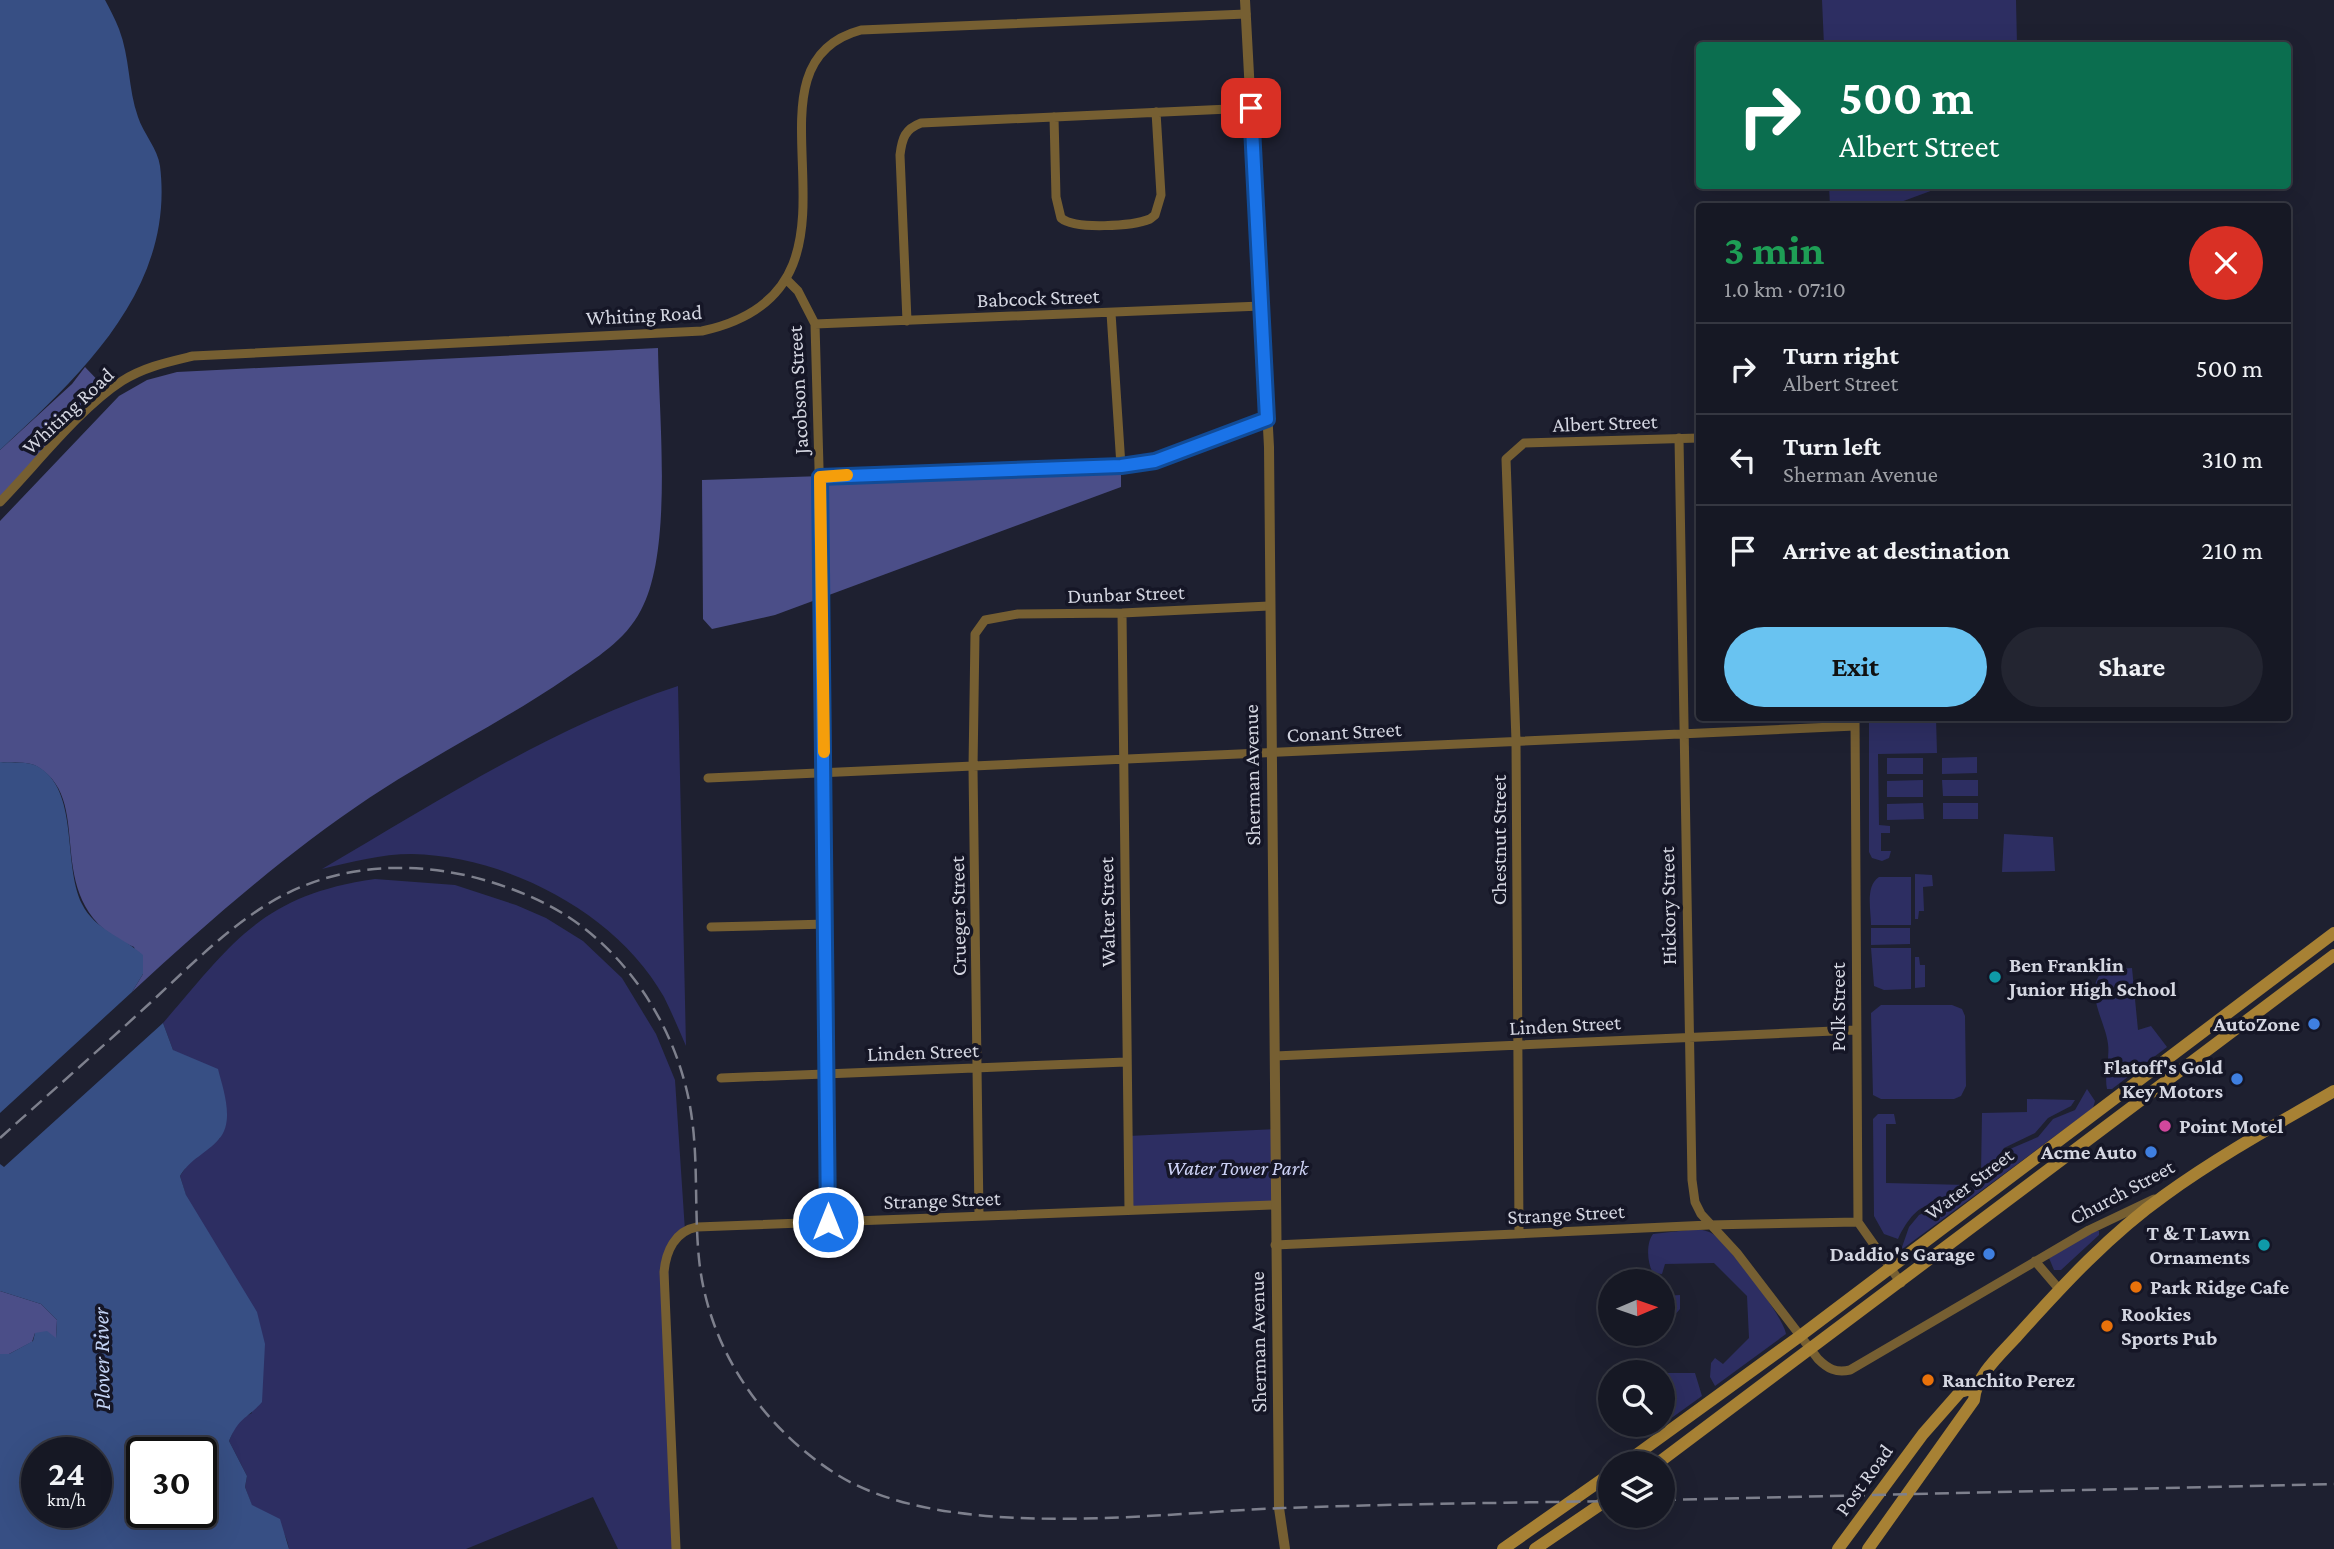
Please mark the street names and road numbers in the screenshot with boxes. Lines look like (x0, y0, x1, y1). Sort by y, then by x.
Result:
street label: Babcock Street (976, 284, 1101, 312)
street label: Whiting Road (585, 300, 703, 330)
street label: Jacobson Street (783, 324, 813, 457)
street label: Whiting Road (17, 363, 119, 459)
street label: Albert Street (1552, 409, 1659, 437)
street label: Dunbar Street (1067, 580, 1186, 608)
street label: Sherman Avenue (1239, 704, 1265, 846)
street label: Conant Street (1286, 717, 1403, 747)
street label: Chestnut Street (1487, 774, 1511, 905)
street label: Hickory Street (1655, 845, 1681, 965)
street label: Crueger Street (945, 855, 971, 976)
street label: Walter Street (1094, 856, 1120, 967)
street label: Polk Street (1826, 961, 1850, 1052)
street label: Linden Street (1508, 1010, 1623, 1040)
street label: Linden Street (867, 1038, 980, 1066)
street label: Water Street (1920, 1142, 2019, 1225)
street label: Church Street (2066, 1154, 2179, 1230)
street label: Strange Street (883, 1186, 1002, 1214)
street label: Strange Street (1507, 1199, 1626, 1229)
street label: Sherman Avenue (1245, 1271, 1271, 1413)
street label: Post Road (1830, 1440, 1898, 1520)

